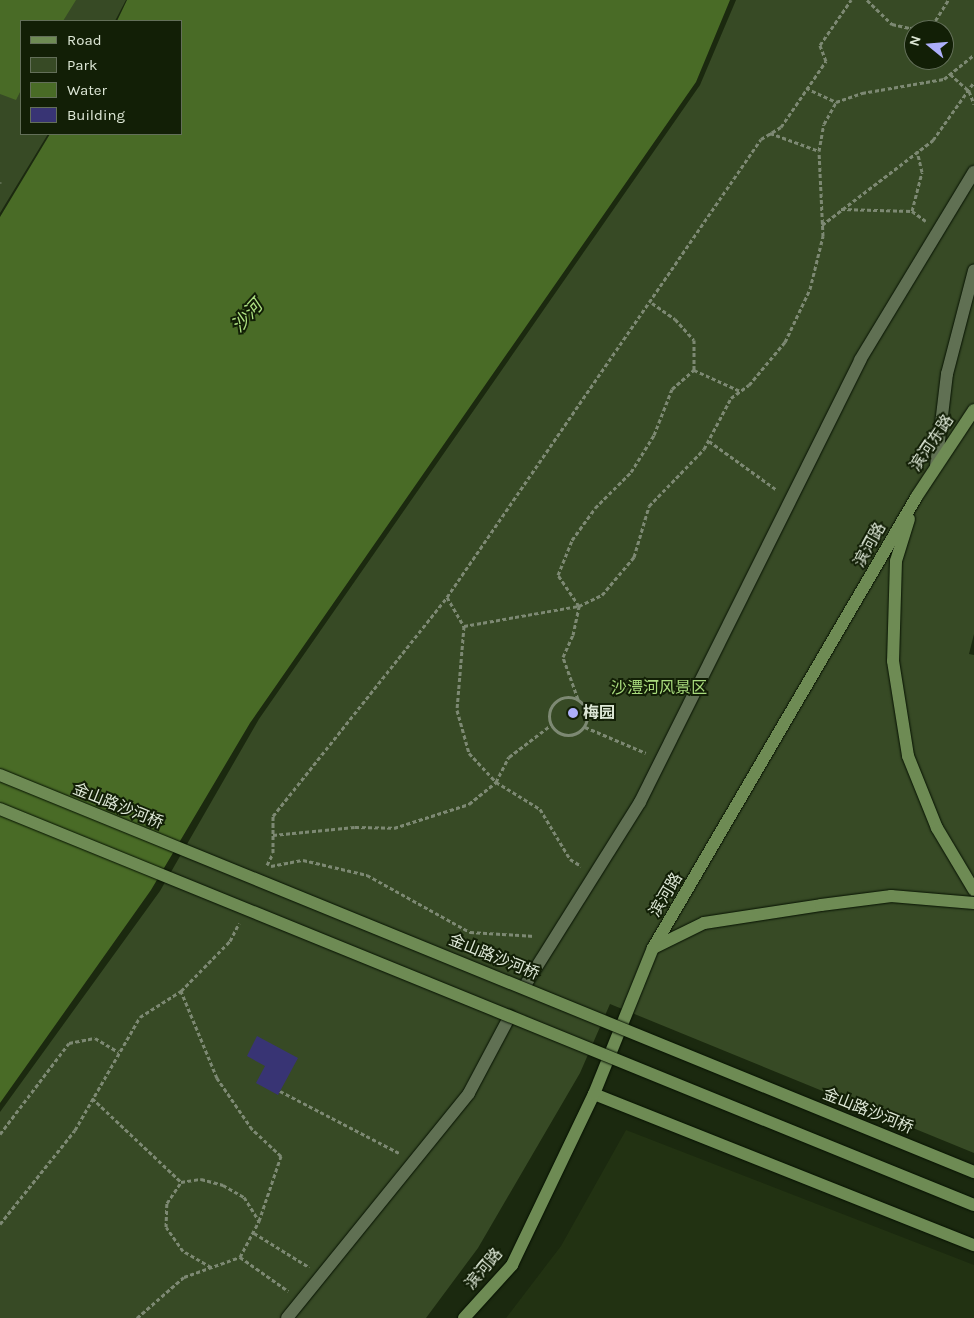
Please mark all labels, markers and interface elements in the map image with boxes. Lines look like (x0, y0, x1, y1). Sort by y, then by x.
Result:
legend (20, 20, 182, 135)
north arrow (904, 20, 954, 70)
text: Road (67, 31, 102, 49)
text: N (906, 33, 925, 48)
text: Park (67, 56, 97, 74)
text: Water (67, 81, 107, 99)
text: Building (67, 106, 125, 124)
water label: 沙河 (227, 295, 267, 337)
street label: 滨河东路 (906, 411, 958, 475)
street label: 滨河路 (850, 519, 890, 571)
park label: 沙澧河风景区 (611, 678, 707, 698)
place label: 梅园 (583, 703, 615, 723)
marker: 梅园 (567, 707, 579, 719)
street label: 金山路沙河桥 (70, 779, 166, 833)
street label: 滨河路 (645, 869, 687, 921)
street label: 金山路沙河桥 (446, 930, 542, 984)
street label: 金山路沙河桥 (820, 1084, 916, 1138)
street label: 滨河路 (461, 1244, 507, 1294)

